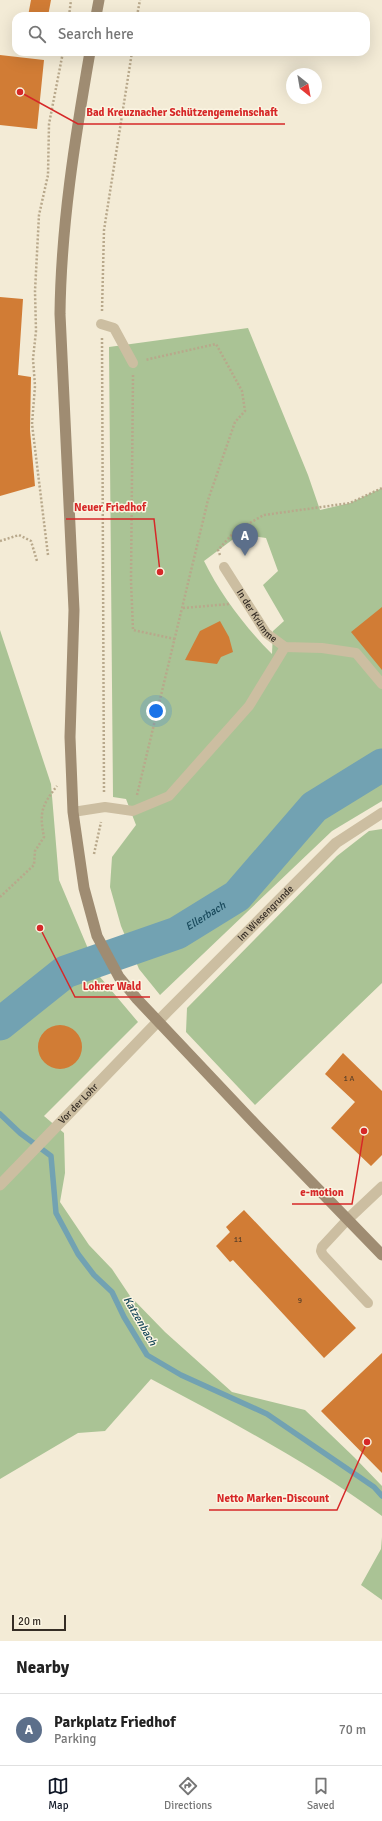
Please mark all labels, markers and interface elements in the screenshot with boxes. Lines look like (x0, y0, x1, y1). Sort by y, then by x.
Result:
search box (12, 12, 370, 56)
icon: search (26, 23, 48, 45)
text: Search here (58, 25, 134, 43)
north arrow (286, 68, 322, 104)
callout: Bad Kreuznacher Schützengemeinschaft (78, 101, 285, 124)
text: Bad Kreuznacher Schützengemeinschaft (86, 106, 278, 119)
callout: Neuer Friedhof (66, 496, 154, 519)
text: Neuer Friedhof (74, 501, 147, 514)
pin: A (232, 523, 258, 556)
street label: In der Krümme (234, 587, 279, 645)
your location (146, 701, 166, 721)
street label: Im Wiesengrunde (235, 883, 296, 944)
water label: Ellerbach (183, 898, 228, 933)
callout: Lohrer Wald (75, 974, 150, 997)
text: Lohrer Wald (83, 980, 141, 993)
house number: 1 A (344, 1073, 355, 1083)
street label: Vor der Lohr (56, 1081, 101, 1127)
callout: e-motion (292, 1181, 352, 1204)
text: e-motion (300, 1186, 344, 1199)
house number: 11 (234, 1234, 242, 1244)
water label: Katzenbach (121, 1294, 160, 1349)
house number: 9 (298, 1295, 302, 1305)
callout: Netto Marken-Discount (209, 1487, 337, 1510)
text: Netto Marken-Discount (217, 1492, 329, 1505)
scale bar (12, 1613, 66, 1632)
text: 20 m (18, 1615, 41, 1628)
text: Nearby (16, 1657, 69, 1678)
text: Parkplatz Friedhof (54, 1713, 176, 1731)
text: A (25, 1722, 33, 1738)
text: 70 m (339, 1722, 366, 1738)
text: Parking (54, 1731, 96, 1747)
tab: Map (47, 1775, 69, 1812)
tab: Directions (164, 1775, 212, 1812)
tab: Saved (307, 1775, 335, 1812)

